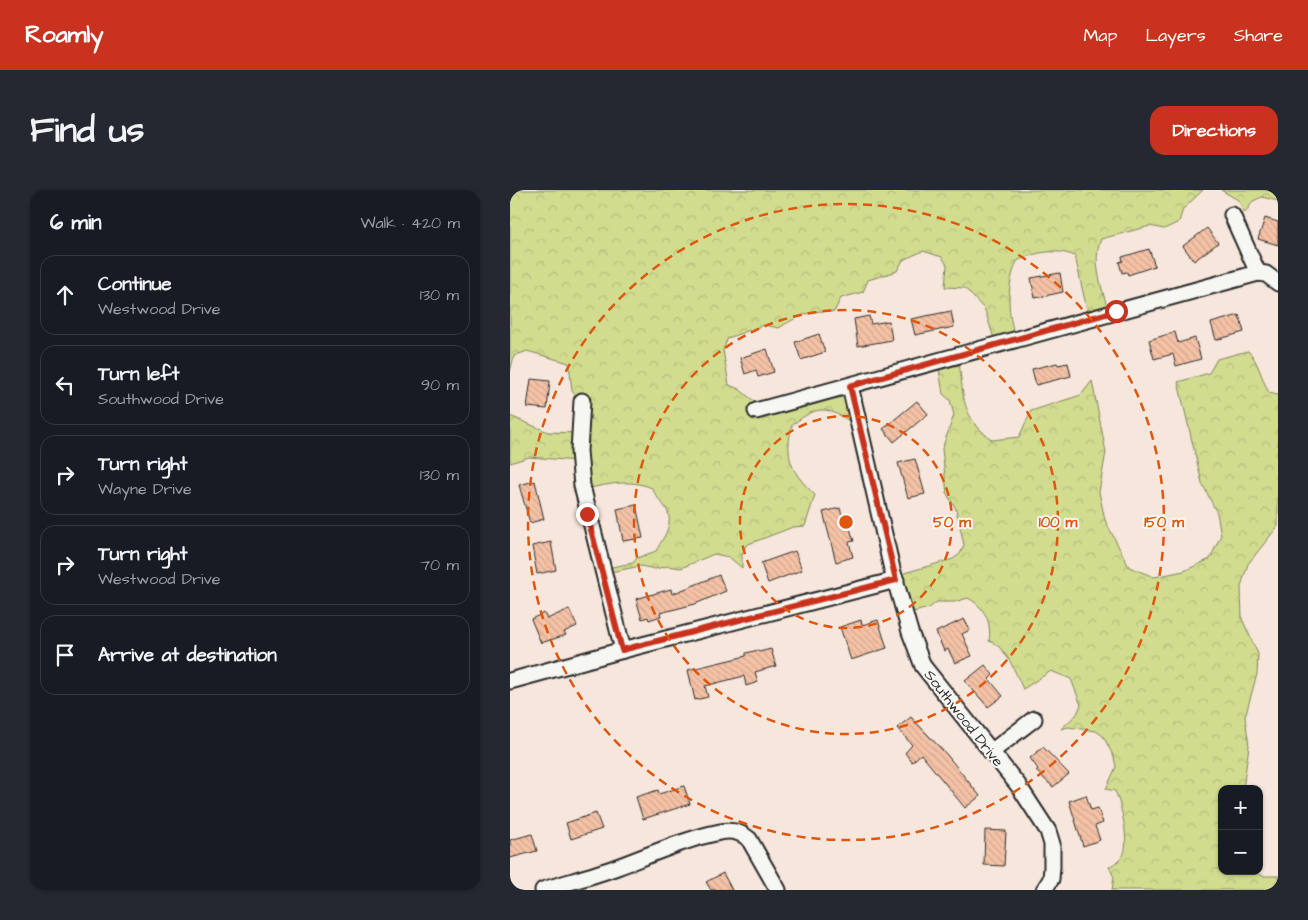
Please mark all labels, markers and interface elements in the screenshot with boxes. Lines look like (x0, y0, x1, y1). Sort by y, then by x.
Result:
text: Roamly (25, 18, 103, 52)
text: Map (1083, 23, 1117, 48)
text: Layers (1145, 23, 1206, 48)
text: Share (1234, 23, 1283, 48)
text: Find us (30, 106, 144, 155)
button: Directions (1150, 106, 1278, 155)
text: 6 min (50, 208, 102, 237)
text: Walk · 420 m (360, 212, 460, 234)
text: Continue (98, 271, 172, 298)
icon: ahead (51, 281, 79, 309)
text: 130 m (420, 284, 459, 306)
text: Westwood Drive (98, 298, 220, 320)
route start (1105, 300, 1128, 323)
text: Turn left (98, 361, 179, 388)
icon: left (51, 371, 79, 399)
text: 90 m (421, 374, 459, 396)
text: Southwood Drive (98, 388, 224, 410)
text: Turn right (98, 451, 187, 478)
icon: right (51, 461, 79, 489)
text: 130 m (420, 464, 459, 486)
text: Wayne Drive (98, 478, 192, 500)
route end (576, 503, 599, 526)
text: 50 m (933, 512, 971, 533)
text: 100 m (1039, 512, 1078, 533)
text: 150 m (1144, 512, 1184, 533)
centre of rings (837, 513, 855, 531)
text: Turn right (98, 541, 187, 568)
icon: right (51, 551, 79, 579)
text: 70 m (420, 554, 459, 576)
text: Westwood Drive (98, 568, 220, 590)
icon: arrive (51, 641, 79, 669)
text: Arrive at destination (98, 642, 277, 669)
street label: Southwood Drive (919, 665, 1008, 771)
map controls (1218, 785, 1263, 875)
button: + (1218, 785, 1263, 830)
button: − (1218, 830, 1263, 875)

